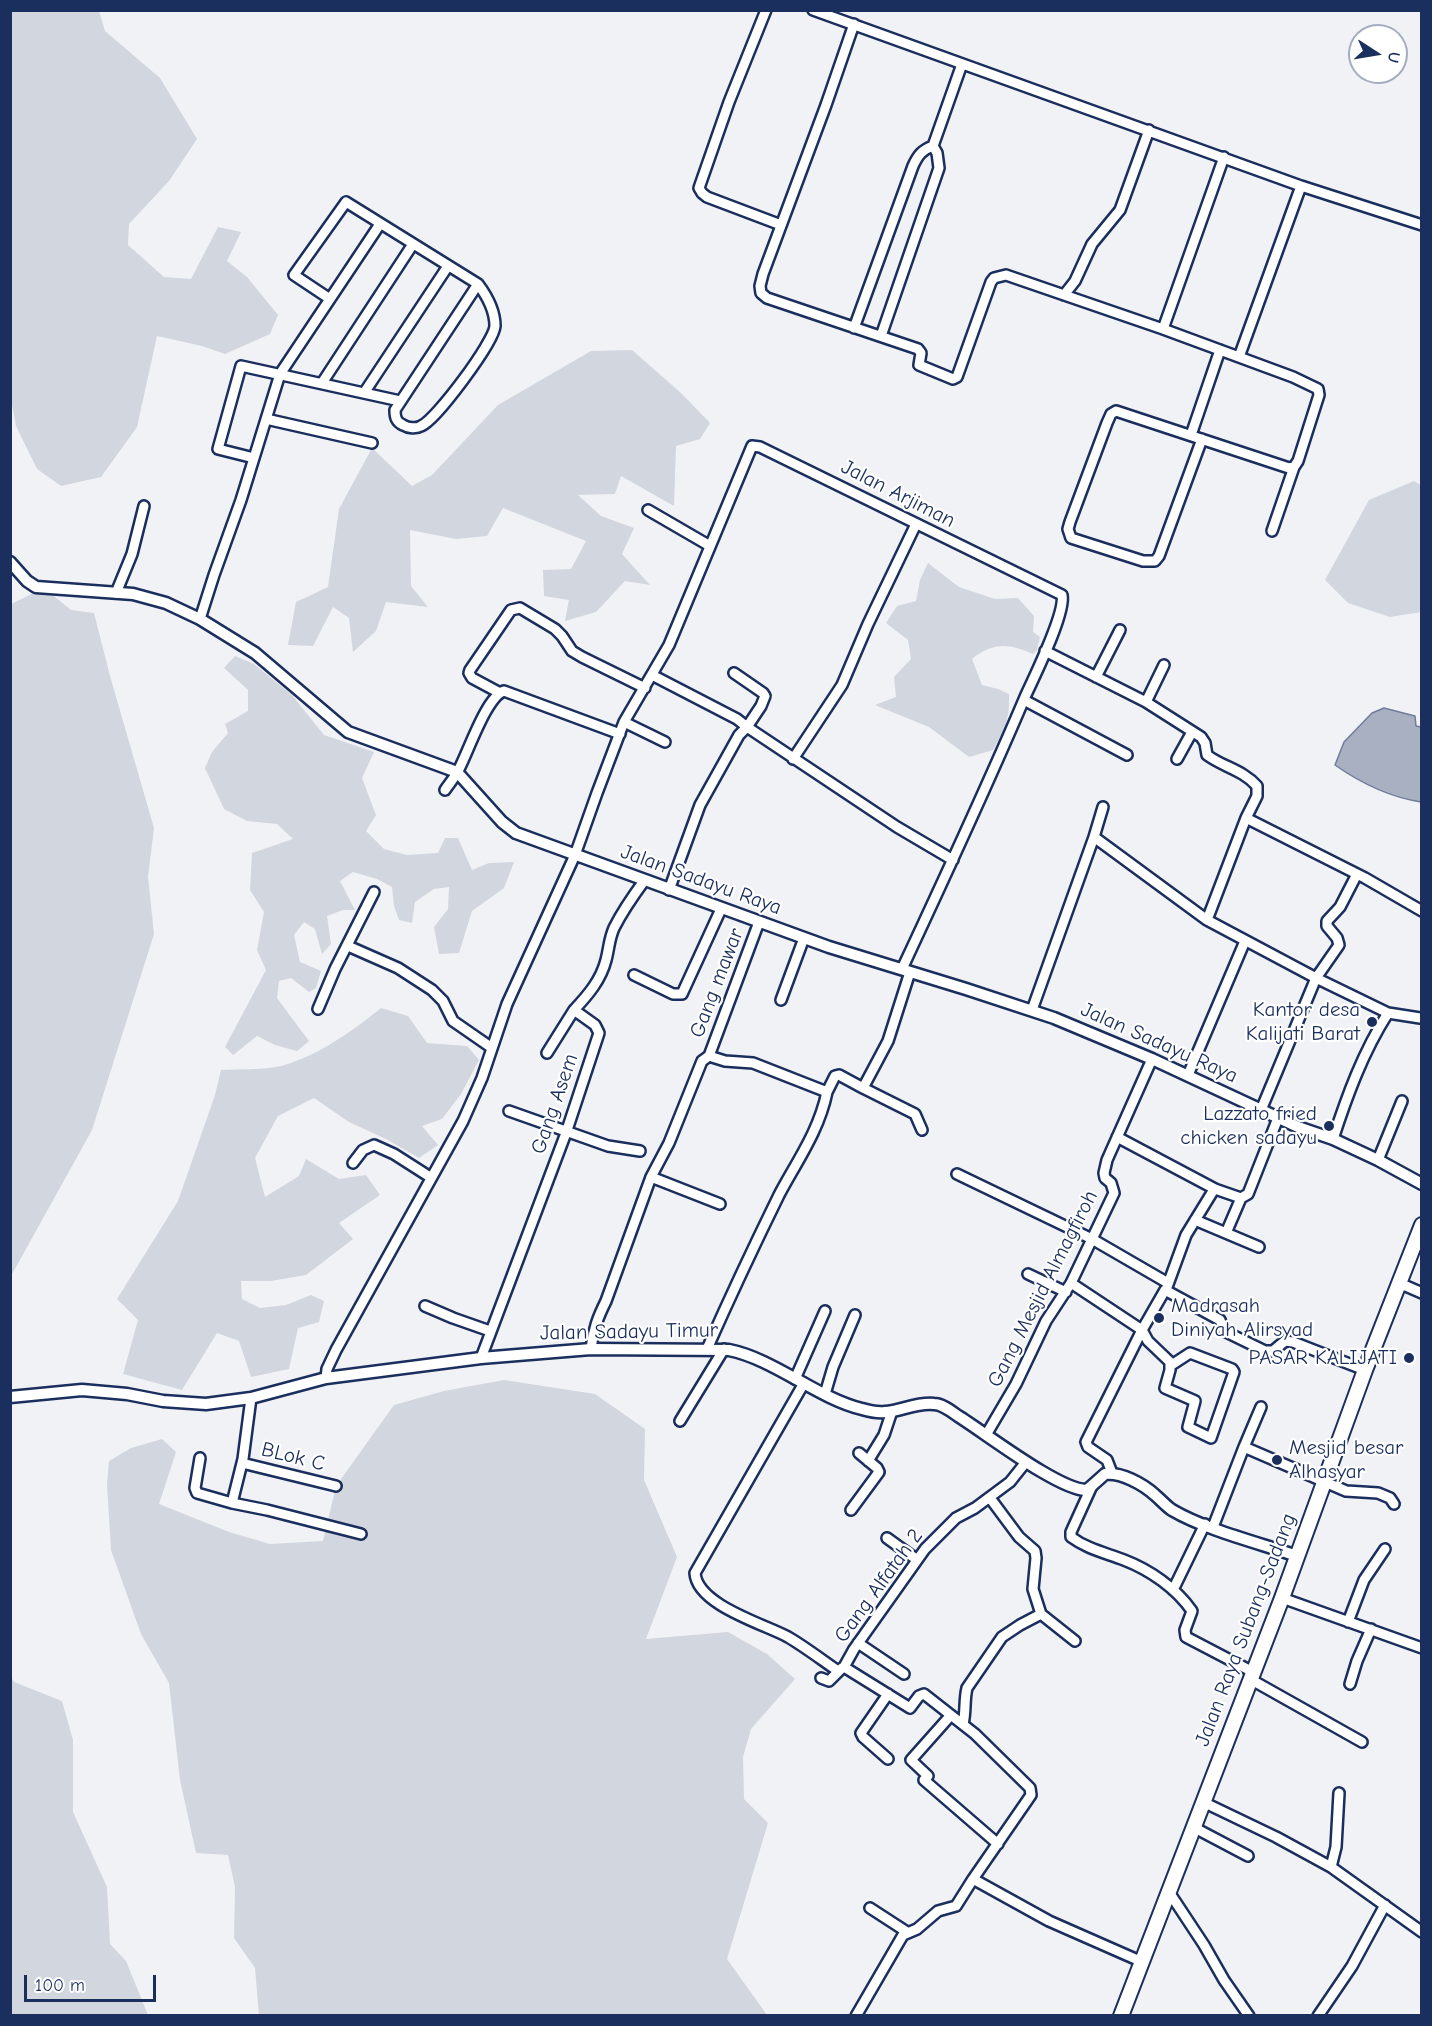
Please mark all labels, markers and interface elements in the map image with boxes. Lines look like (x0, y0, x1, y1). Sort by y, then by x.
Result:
north arrow (1348, 24, 1408, 84)
text: U (1384, 50, 1404, 64)
street label: Jalan Arjiman (837, 454, 959, 534)
street label: Jalan Sadayu Raya (617, 839, 785, 921)
street label: Gang mawar (685, 925, 749, 1041)
street label: Jalan Sadayu Raya (1077, 997, 1241, 1089)
place label: Kantor desa Kalijati Barat (1246, 997, 1360, 1047)
marker: Kantor desa Kalijati Barat (1365, 1015, 1379, 1029)
street label: Gang Asem (526, 1051, 584, 1157)
place label: Lazzato fried chicken sadayu (1180, 1101, 1317, 1151)
marker: Lazzato fried chicken sadayu (1322, 1119, 1336, 1133)
street label: Gang Mesjid Almagfiroh (982, 1186, 1104, 1392)
place label: Madrasah Diniyah Alirsyad (1171, 1293, 1313, 1343)
marker: Madrasah Diniyah Alirsyad (1152, 1311, 1166, 1325)
street label: Jalan Sadayu Timur (540, 1318, 718, 1346)
place label: PASAR KALIJATI (1248, 1345, 1397, 1371)
marker: PASAR KALIJATI (1402, 1351, 1416, 1365)
place label: Mesjid besar Alhasyar (1289, 1435, 1403, 1485)
street label: BLok C (259, 1437, 327, 1477)
marker: Mesjid besar Alhasyar (1270, 1453, 1284, 1467)
street label: Jalan Raya Subang-Sadang (1190, 1510, 1302, 1750)
street label: Gang Alfatah 2 (829, 1524, 929, 1648)
scale bar (27, 1963, 159, 2001)
text: 100 m (35, 1975, 85, 1996)

